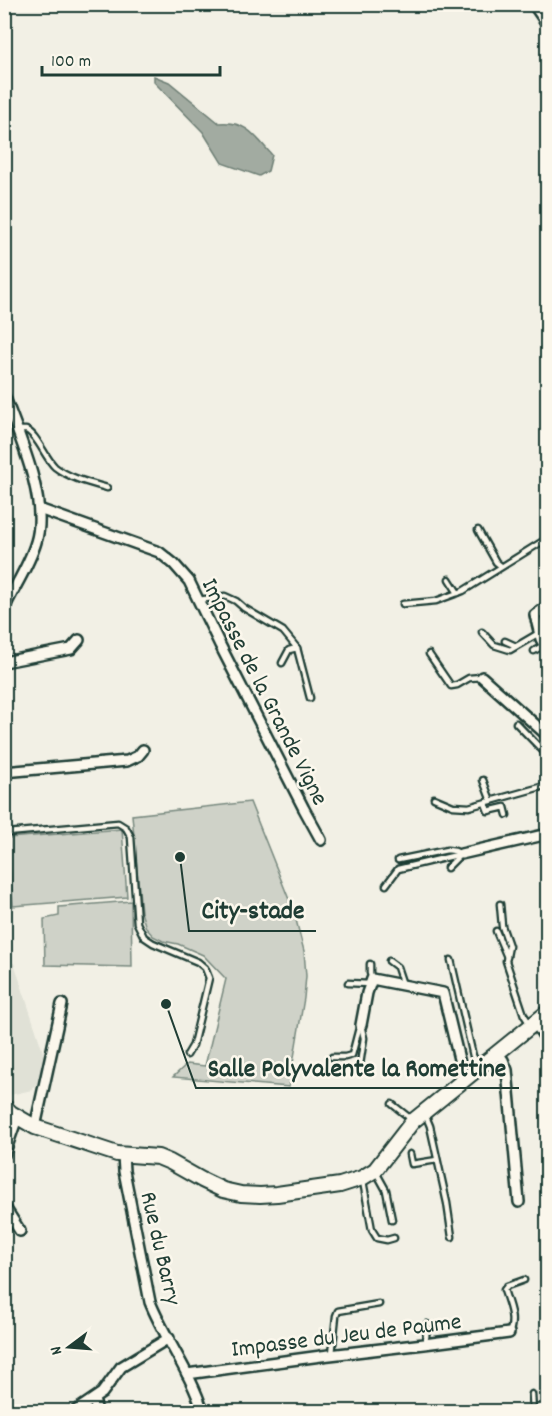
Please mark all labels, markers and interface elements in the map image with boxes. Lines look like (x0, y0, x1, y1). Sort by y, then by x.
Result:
scale bar (42, 39, 220, 77)
text: 100 m (51, 50, 91, 75)
street label: Impasse de la Grande Vigne (191, 573, 335, 812)
callout: City-stade (189, 887, 316, 931)
text: City-stade (202, 894, 305, 931)
callout: Salle Polyvalente la Romettine (196, 1044, 519, 1088)
text: Salle Polyvalente la Romettine (208, 1052, 506, 1089)
street label: Rue du Barry (130, 1189, 189, 1310)
street label: Impasse du Jeu de Paume (229, 1306, 463, 1368)
north arrow (39, 1317, 99, 1377)
text: N (45, 1343, 69, 1357)

